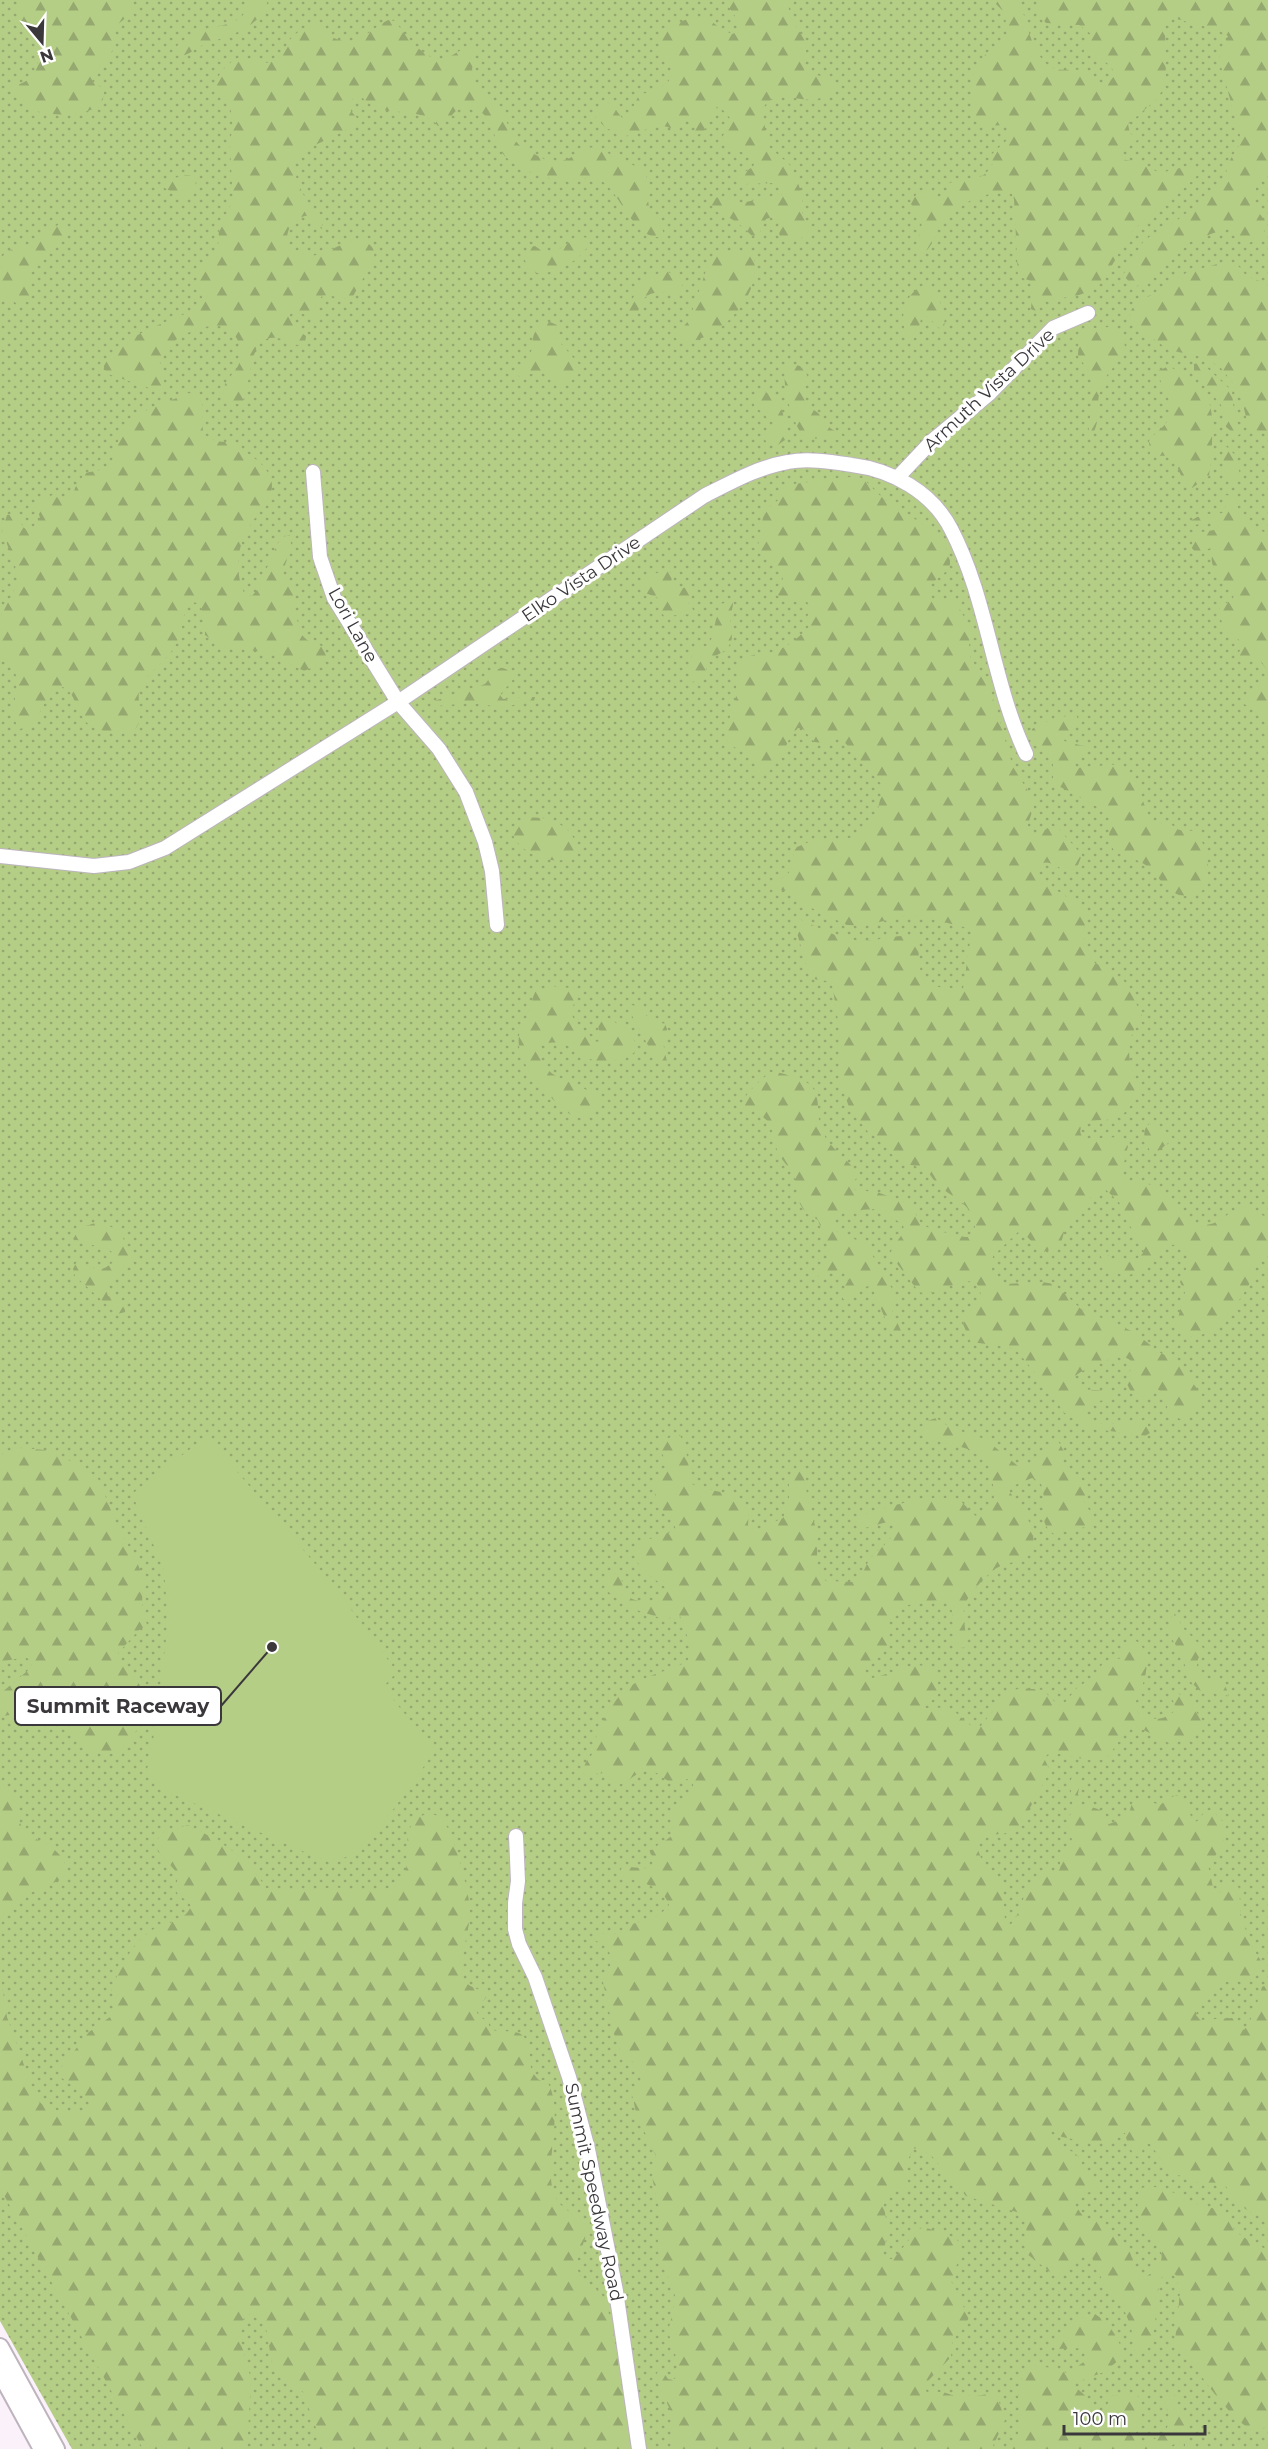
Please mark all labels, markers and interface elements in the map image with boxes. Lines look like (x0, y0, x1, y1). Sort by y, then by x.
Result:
north arrow (12, 12, 72, 72)
text: N (38, 45, 56, 67)
street label: Armuth Vista Drive (919, 324, 1059, 456)
street label: Elko Vista Drive (517, 531, 645, 627)
street label: Lori Lane (323, 584, 383, 667)
callout: Summit Raceway (15, 1687, 221, 1725)
text: Summit Raceway (27, 1694, 210, 1718)
street label: Summit Speedway Road (560, 2081, 628, 2303)
scale bar (1064, 2398, 1205, 2436)
text: 100 m (1073, 2408, 1127, 2430)

